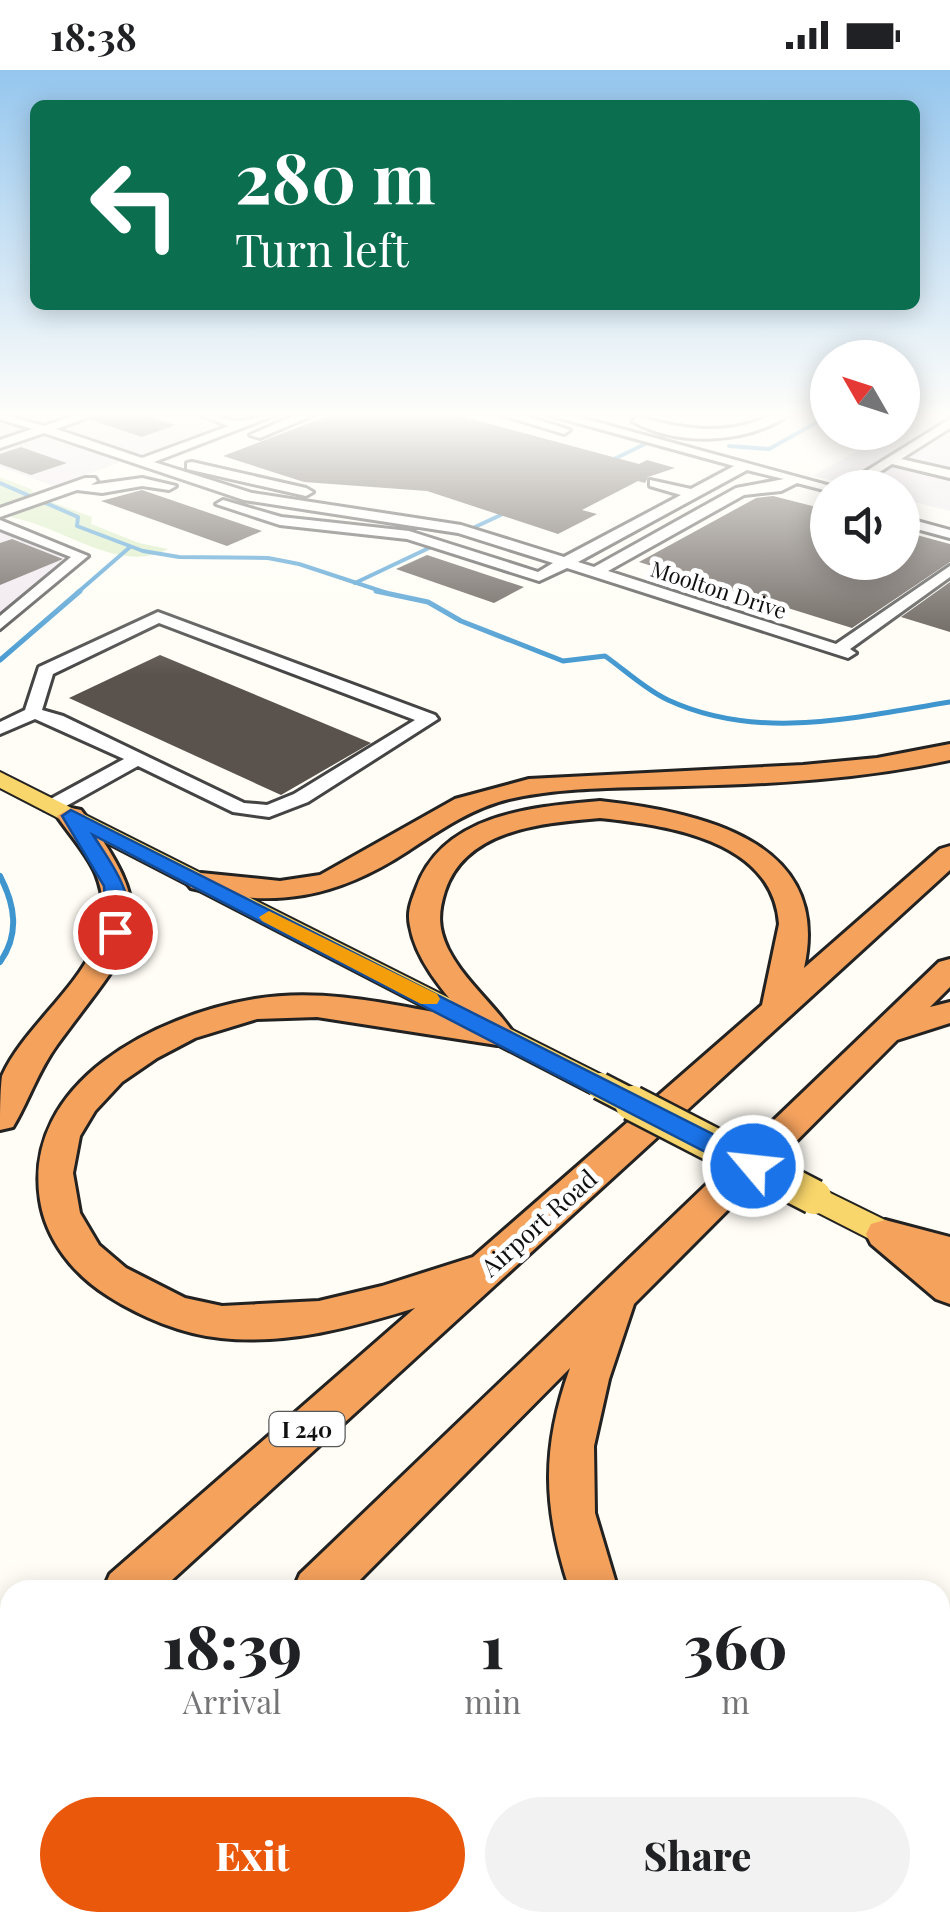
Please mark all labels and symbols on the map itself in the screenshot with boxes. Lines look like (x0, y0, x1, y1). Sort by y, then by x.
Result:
north arrow (810, 340, 920, 450)
street label: Moolton Drive (647, 553, 791, 625)
pin (73, 890, 158, 975)
position arrow (701, 1114, 805, 1218)
street label: Airport Road (472, 1161, 603, 1283)
road number: I 240 (270, 1412, 344, 1446)

